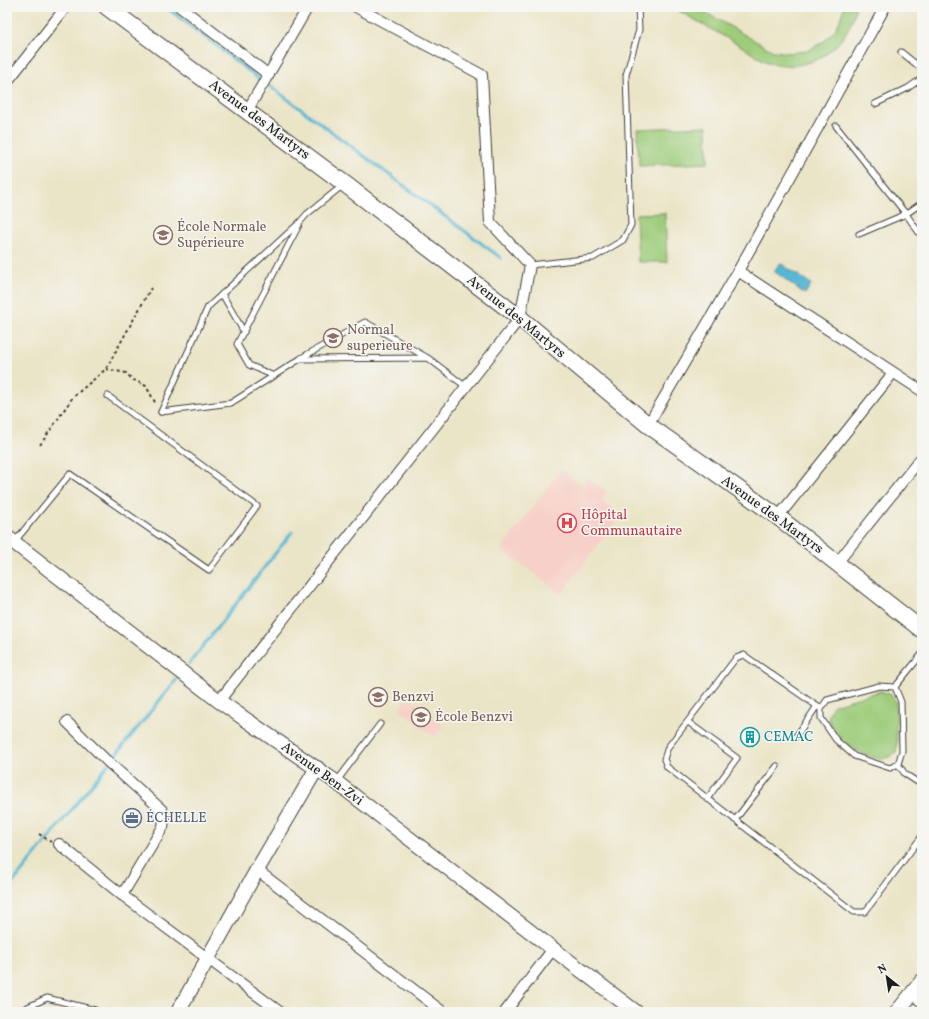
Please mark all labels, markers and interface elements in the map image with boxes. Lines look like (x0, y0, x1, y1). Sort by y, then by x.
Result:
street label: Avenue des Martyrs (205, 76, 313, 164)
place label: École Normale Supérieure (177, 218, 267, 253)
school or university icon: École Normale Supérieure (152, 224, 174, 246)
street label: Avenue des Martyrs (463, 271, 569, 363)
place label: Normal superieure (347, 321, 413, 356)
school or university icon: Normal superieure (322, 327, 344, 349)
street label: Avenue des Martyrs (717, 471, 827, 559)
place label: Hôpital Communautaire (581, 506, 682, 541)
hospital icon: Hôpital Communautaire (556, 512, 578, 534)
school or university icon: Benzvi (367, 686, 389, 708)
place label: Benzvi (392, 688, 434, 707)
school or university icon: École Benzvi (410, 706, 432, 728)
place label: École Benzvi (435, 708, 513, 727)
building icon: CEMAC (739, 726, 761, 748)
place label: CEMAC (764, 728, 813, 747)
street label: Avenue Ben-Zvi (277, 738, 367, 810)
office icon: ÉCHELLE (121, 807, 143, 829)
place label: ÉCHELLE (146, 809, 207, 828)
north arrow (867, 957, 907, 997)
text: N (876, 961, 890, 978)

